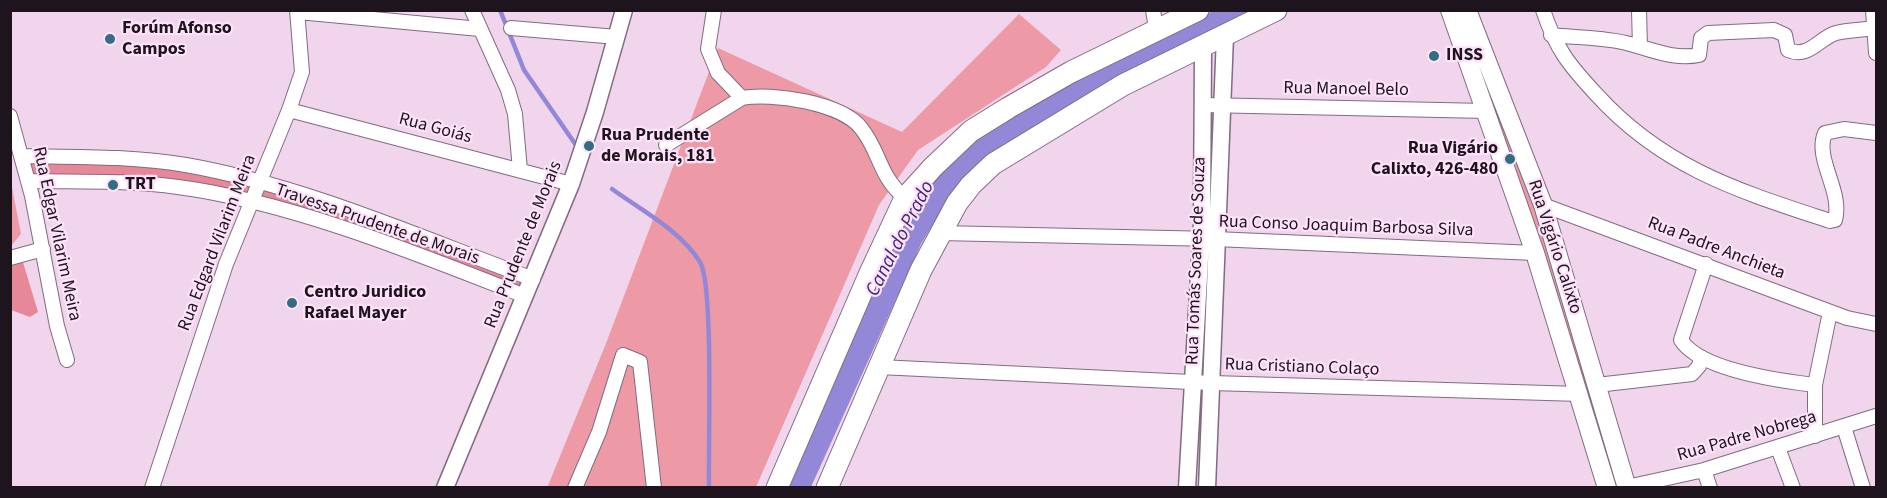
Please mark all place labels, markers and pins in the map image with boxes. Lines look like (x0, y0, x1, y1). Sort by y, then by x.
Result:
place label: Forúm Afonso Campos (122, 18, 232, 60)
marker: Forúm Afonso Campos (103, 32, 117, 46)
place label: INSS (1446, 45, 1483, 67)
marker: INSS (1427, 49, 1441, 63)
place label: Rua Prudente de Morais, 181 (601, 125, 715, 168)
place label: Rua Vigário Calixto, 426-480 (1371, 138, 1498, 180)
marker: Rua Prudente de Morais, 181 (582, 139, 596, 153)
marker: Rua Vigário Calixto, 426-480 (1503, 152, 1517, 166)
place label: TRT (125, 174, 156, 196)
marker: TRT (106, 178, 120, 192)
place label: Centro Juridico Rafael Mayer (304, 282, 426, 324)
marker: Centro Juridico Rafael Mayer (285, 296, 299, 310)

